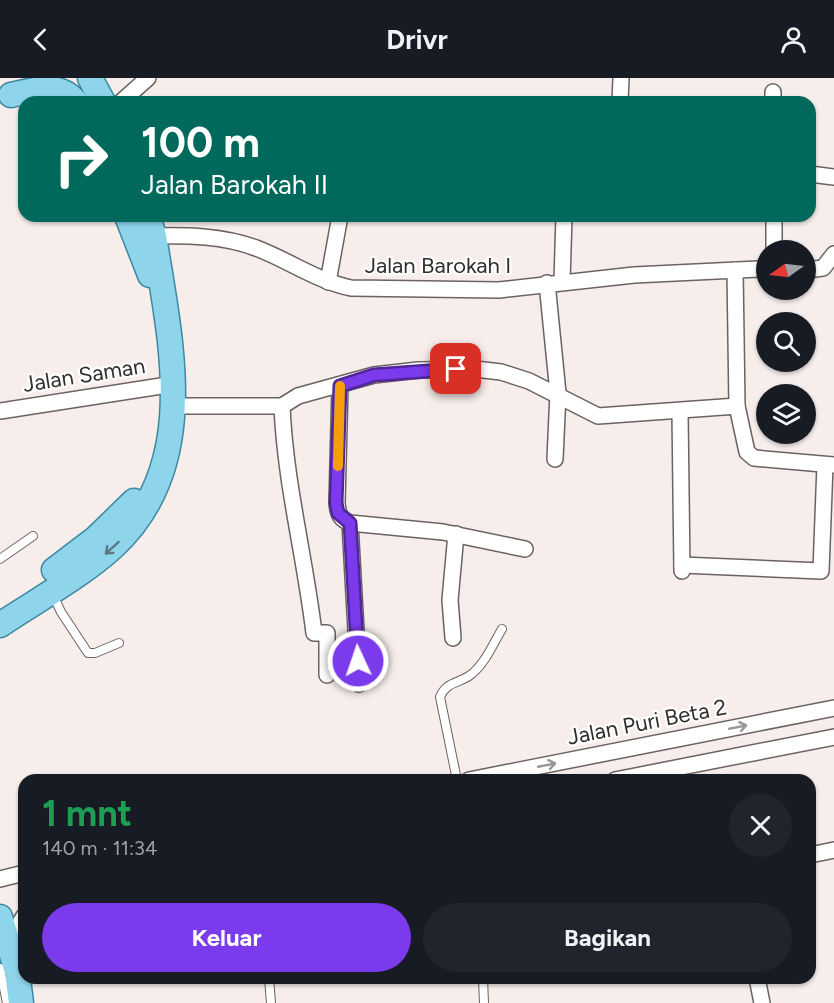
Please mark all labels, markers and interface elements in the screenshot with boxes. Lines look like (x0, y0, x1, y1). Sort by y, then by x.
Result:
icon: back (24, 23, 57, 56)
text: Drivr (386, 23, 448, 56)
icon: person (777, 23, 810, 56)
text: 100 m (141, 117, 260, 168)
icon: right (42, 120, 120, 198)
text: Jalan Barokah II (141, 168, 328, 201)
north arrow (756, 240, 816, 300)
map controls (756, 240, 816, 444)
street label: Jalan Barokah I (365, 252, 511, 279)
button: search (756, 312, 816, 372)
pin (430, 343, 481, 394)
street label: Jalan Saman (21, 352, 147, 398)
icon: arrive (439, 352, 472, 385)
button: layers (756, 384, 816, 444)
one-way arrow (105, 541, 120, 555)
position arrow (326, 629, 390, 693)
street label: Jalan Puri Beta 2 (565, 693, 729, 751)
one-way arrow (728, 721, 748, 732)
one-way arrow (537, 759, 556, 770)
text: 1 mnt (42, 792, 132, 835)
button: close (729, 794, 792, 857)
text: 140 m · 11:34 (42, 836, 157, 860)
button: Keluar (42, 903, 411, 972)
button: Bagikan (423, 903, 792, 972)

